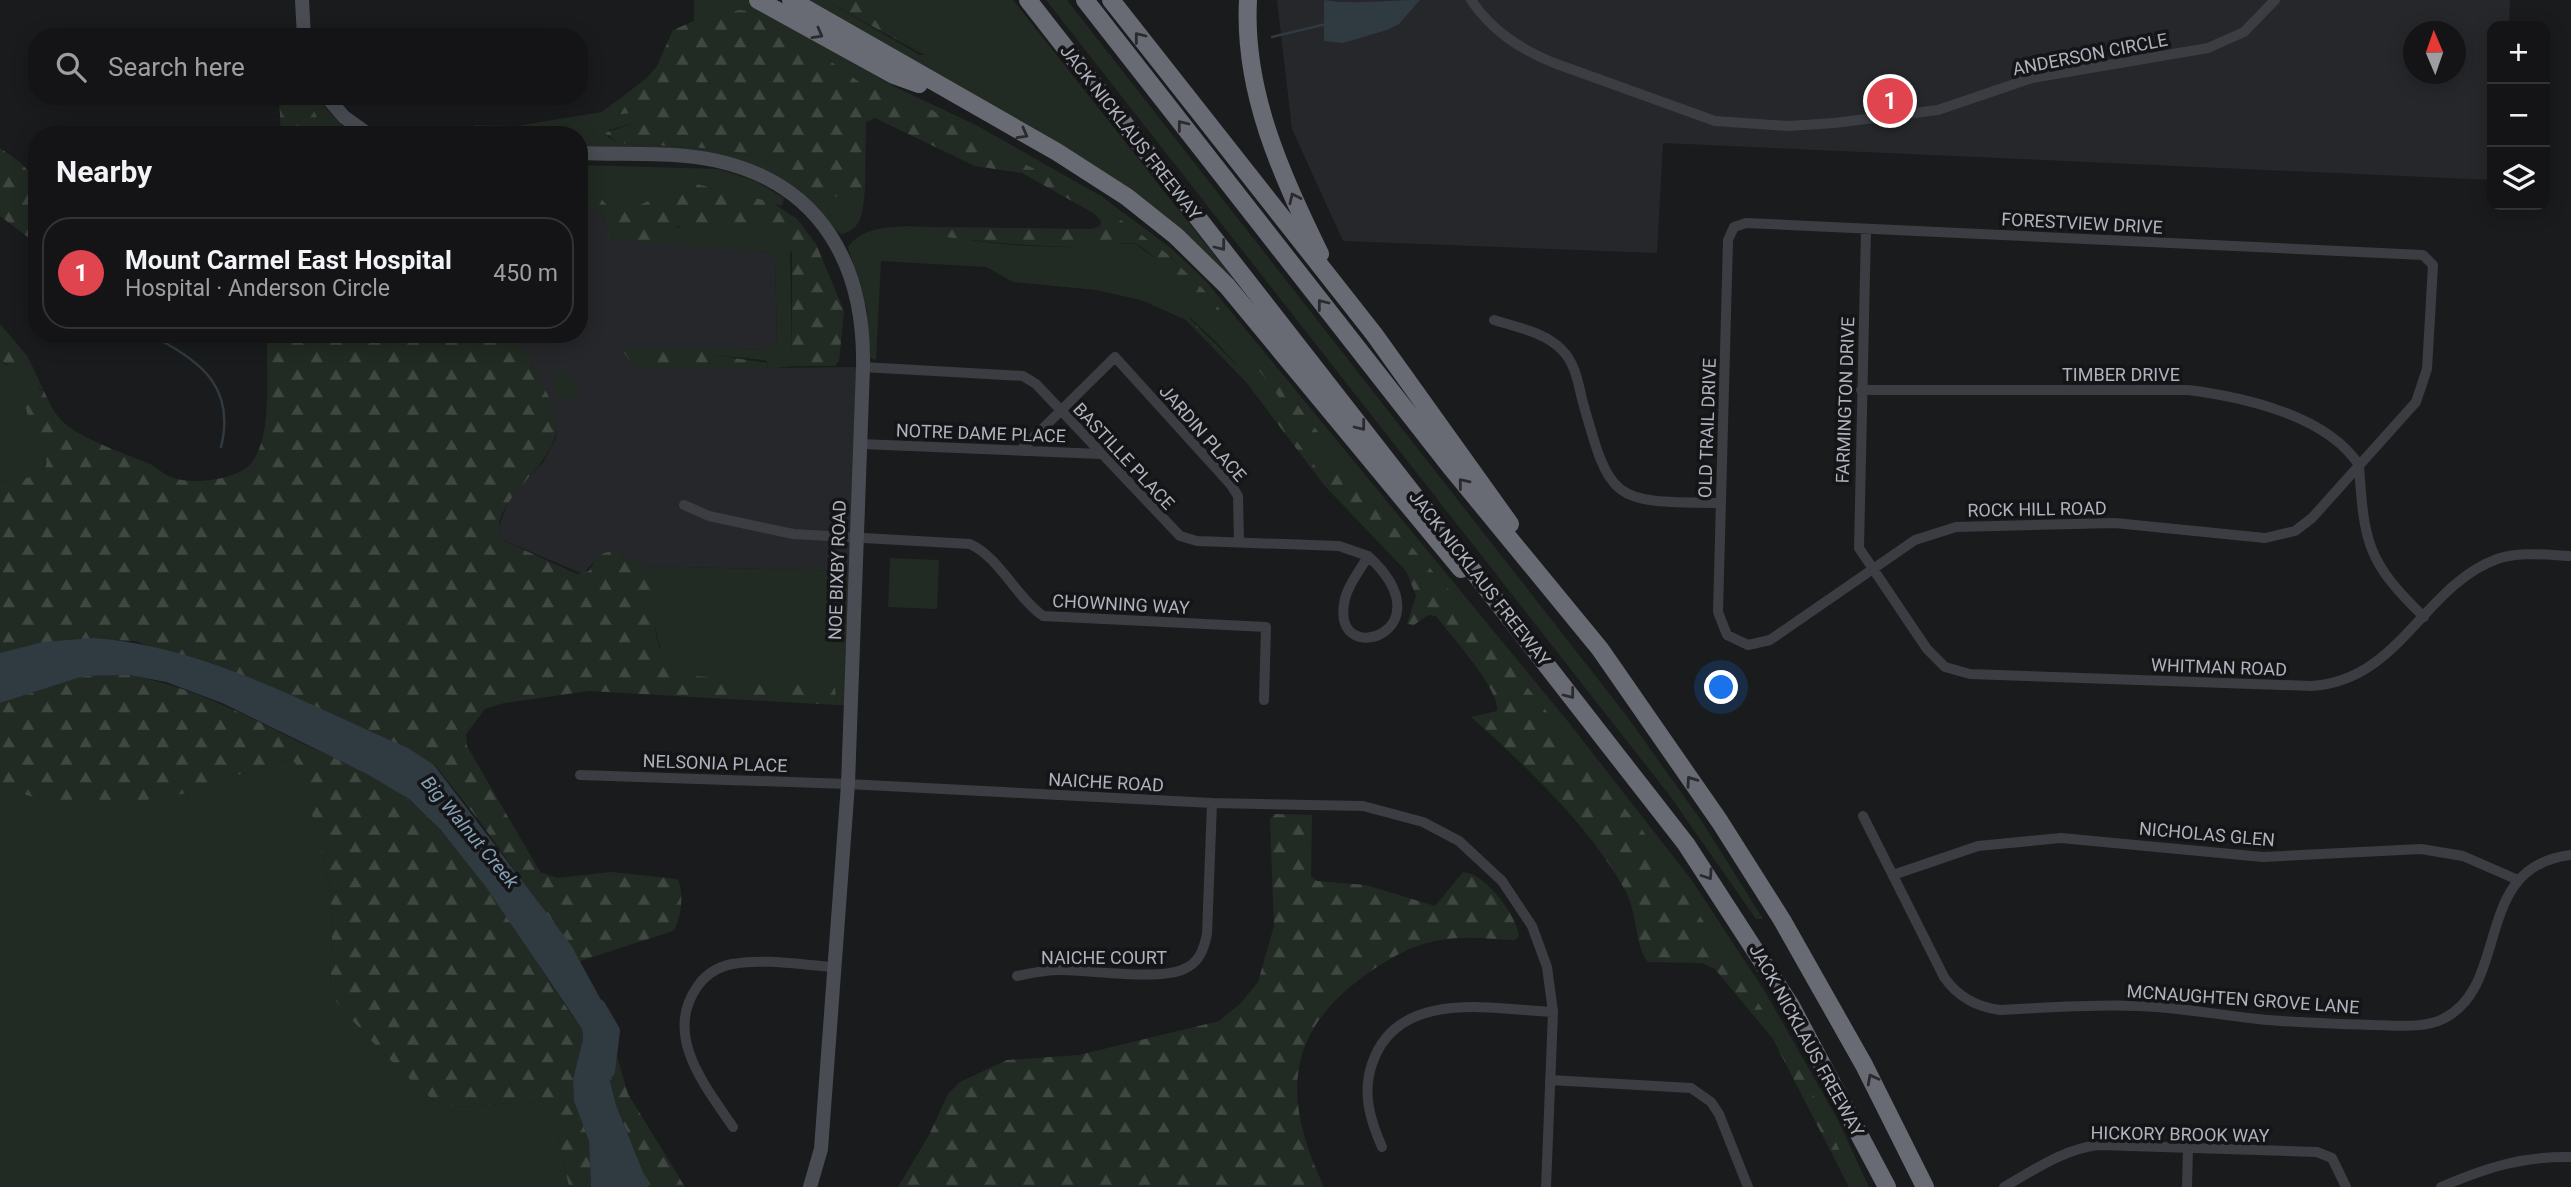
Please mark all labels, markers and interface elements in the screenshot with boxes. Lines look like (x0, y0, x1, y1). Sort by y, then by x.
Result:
north arrow (2403, 21, 2466, 84)
map controls (2487, 21, 2550, 210)
button: + (2487, 21, 2550, 84)
one-way arrow (811, 25, 823, 39)
search box (28, 28, 588, 105)
street label: ANDERSON CIRCLE (2011, 29, 2169, 79)
one-way arrow (1135, 32, 1148, 44)
street label: JACK NICKLAUS FREEWAY (1056, 40, 1206, 224)
icon: search (52, 48, 90, 86)
text: Search here (108, 52, 245, 82)
pin: 1 (1867, 75, 1913, 127)
button: − (2487, 84, 2550, 147)
one-way arrow (1178, 120, 1191, 133)
one-way arrow (1016, 126, 1029, 139)
button: layers (2487, 147, 2550, 210)
text: Nearby (56, 154, 152, 189)
one-way arrow (1288, 193, 1302, 206)
street label: FORESTVIEW DRIVE (2001, 208, 2163, 238)
one-way arrow (1212, 239, 1225, 251)
text: Mount Carmel East Hospital (125, 245, 452, 275)
text: 1 (74, 260, 88, 287)
text: 450 m (493, 260, 558, 287)
text: Hospital · Anderson Circle (125, 275, 390, 302)
one-way arrow (1318, 299, 1331, 312)
street label: FARMINGTON DRIVE (1832, 316, 1858, 484)
street label: OLD TRAIL DRIVE (1694, 358, 1720, 498)
street label: TIMBER DRIVE (2062, 364, 2180, 385)
street label: JARDIN PLACE (1155, 380, 1251, 486)
street label: BASTILLE PLACE (1069, 398, 1179, 514)
one-way arrow (1353, 418, 1366, 430)
street label: NOTRE DAME PLACE (896, 420, 1066, 446)
one-way arrow (1459, 478, 1471, 491)
street label: JACK NICKLAUS FREEWAY (1405, 486, 1555, 670)
street label: ROCK HILL ROAD (1967, 497, 2107, 521)
street label: NOE BIXBY ROAD (824, 500, 850, 640)
street label: CHOWNING WAY (1052, 590, 1190, 618)
street label: WHITMAN ROAD (2151, 654, 2287, 680)
your location (1704, 670, 1738, 704)
one-way arrow (1562, 686, 1575, 699)
street label: NELSONIA PLACE (642, 750, 788, 776)
street label: NAICHE ROAD (1048, 768, 1164, 796)
water label: Big Walnut Creek (416, 771, 524, 893)
one-way arrow (1687, 776, 1699, 789)
street label: NICHOLAS GLEN (2138, 818, 2276, 850)
one-way arrow (1699, 868, 1712, 881)
street label: JACK NICKLAUS FREEWAY (1745, 940, 1869, 1140)
street label: NAICHE COURT (1041, 947, 1167, 968)
street label: MCNAUGHTEN GROVE LANE (2126, 980, 2360, 1018)
one-way arrow (1866, 1074, 1880, 1086)
street label: HICKORY BROOK WAY (2090, 1122, 2270, 1146)

